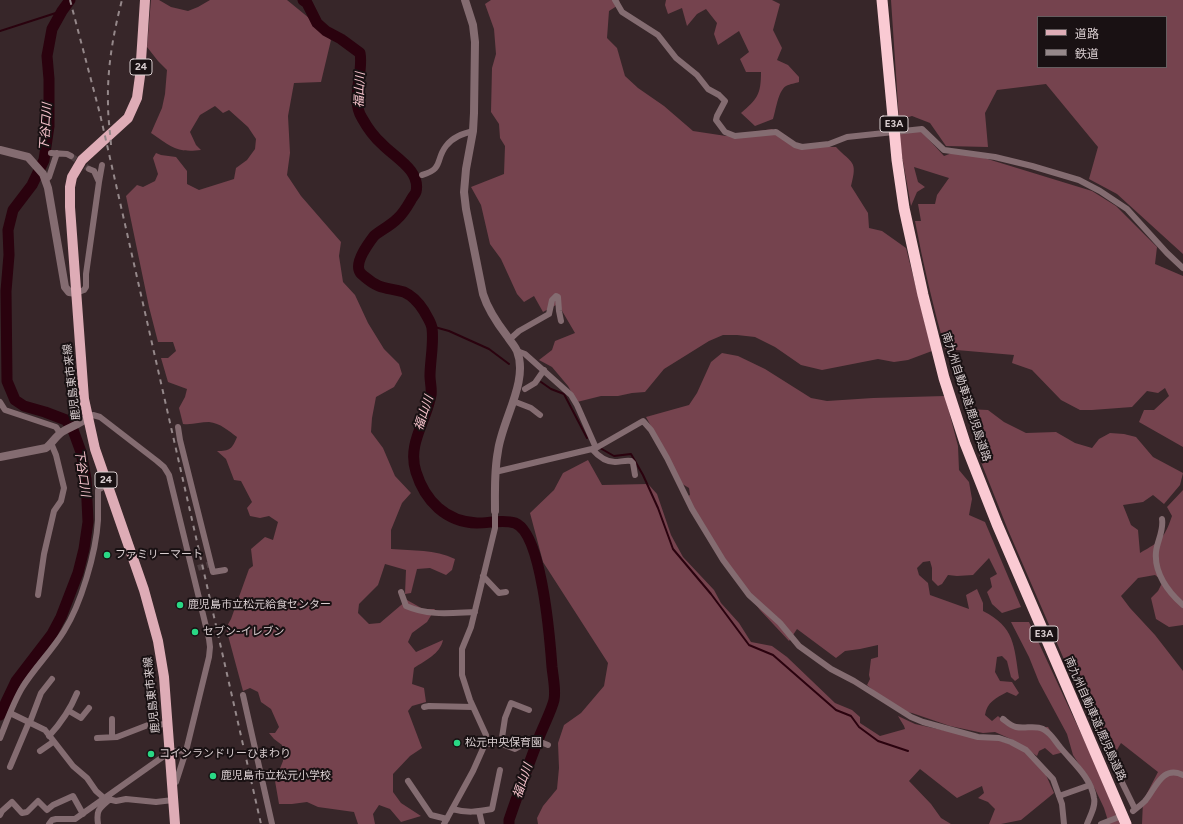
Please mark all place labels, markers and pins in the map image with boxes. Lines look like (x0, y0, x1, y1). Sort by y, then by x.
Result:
place label: ファミリーマート (115, 548, 203, 562)
marker: ファミリーマート (102, 550, 112, 560)
place label: 鹿児島市立松元給食センター (188, 598, 331, 612)
marker: 鹿児島市立松元給食センター (175, 600, 185, 610)
place label: セブン-イレブン (203, 625, 285, 639)
marker: セブン-イレブン (190, 627, 200, 637)
place label: 松元中央保育園 (465, 736, 542, 750)
marker: 松元中央保育園 (452, 738, 462, 748)
place label: コインランドリーひまわり (159, 747, 291, 761)
marker: コインランドリーひまわり (146, 749, 156, 759)
place label: 鹿児島市立松元小学校 (221, 769, 331, 783)
marker: 鹿児島市立松元小学校 (208, 771, 218, 781)

